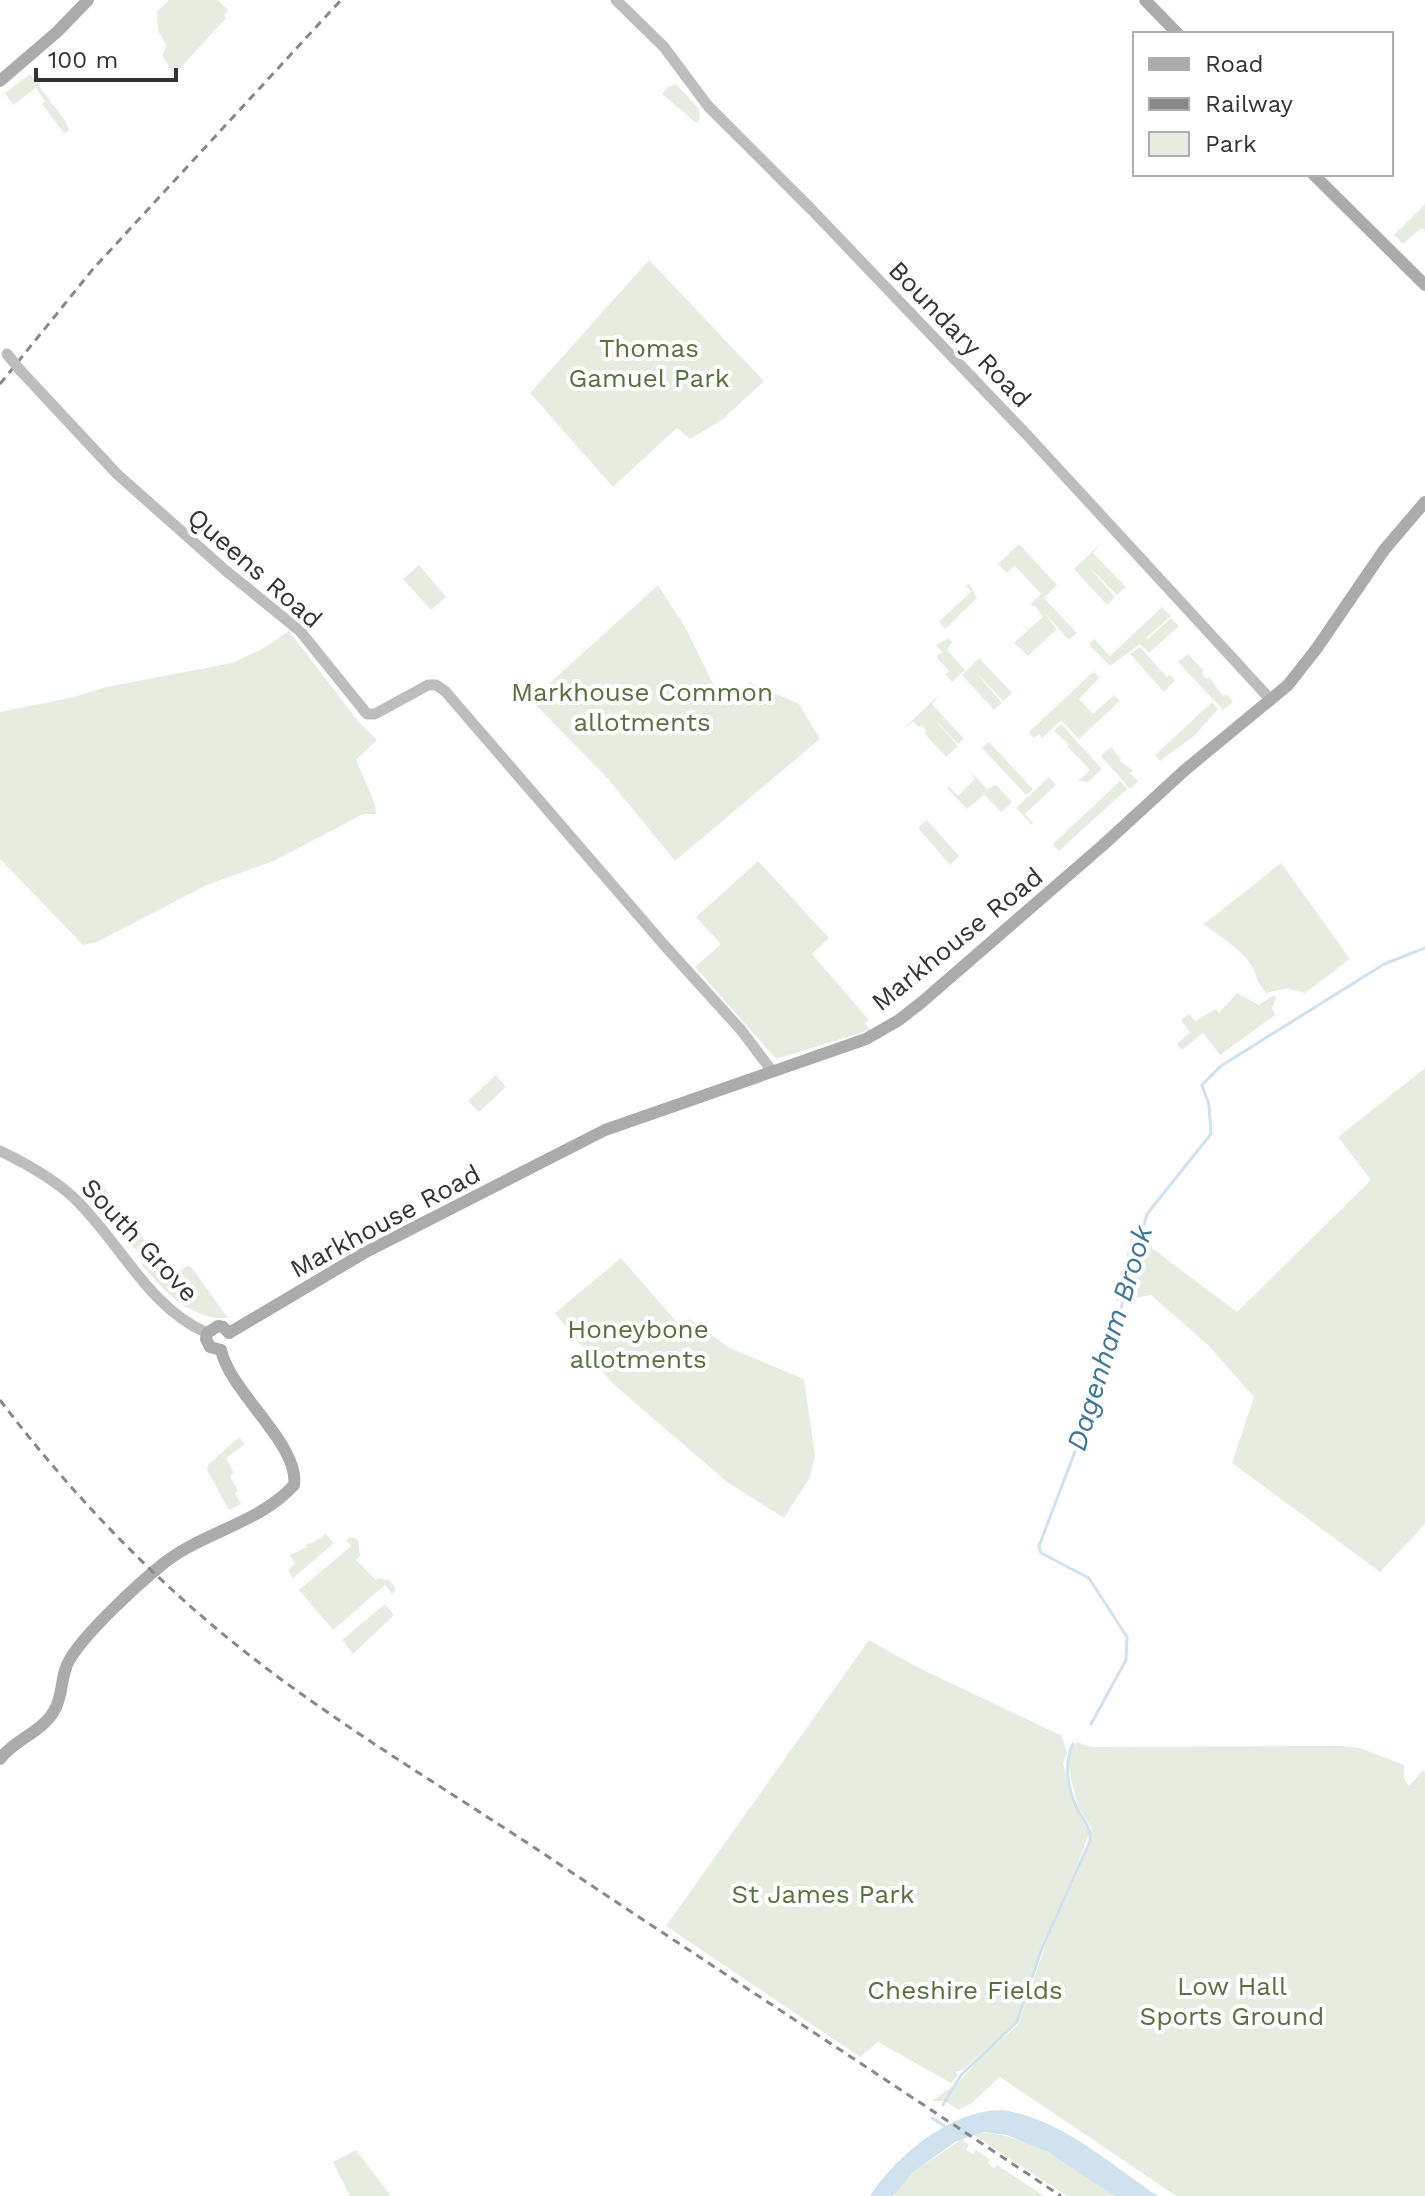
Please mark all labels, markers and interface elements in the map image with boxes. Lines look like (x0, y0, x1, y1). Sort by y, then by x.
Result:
scale bar (36, 32, 176, 82)
legend (1133, 32, 1393, 176)
text: 100 m (48, 46, 118, 74)
text: Road (1205, 50, 1264, 78)
text: Railway (1205, 90, 1294, 118)
text: Park (1205, 130, 1257, 158)
street label: Boundary Road (883, 255, 1037, 413)
park label: Thomas Gamuel Park (568, 333, 730, 393)
street label: Queens Road (182, 502, 328, 634)
park label: Markhouse Common allotments (511, 677, 773, 737)
street label: Markhouse Road (866, 861, 1048, 1017)
street label: Markhouse Road (285, 1158, 485, 1284)
street label: South Grove (75, 1172, 205, 1308)
water label: Dagenham Brook (1060, 1221, 1160, 1455)
park label: Honeybone allotments (567, 1314, 709, 1374)
park label: St James Park (731, 1879, 915, 1909)
park label: Low Hall Sports Ground (1140, 1971, 1324, 2031)
park label: Cheshire Fields (867, 1975, 1063, 2005)

